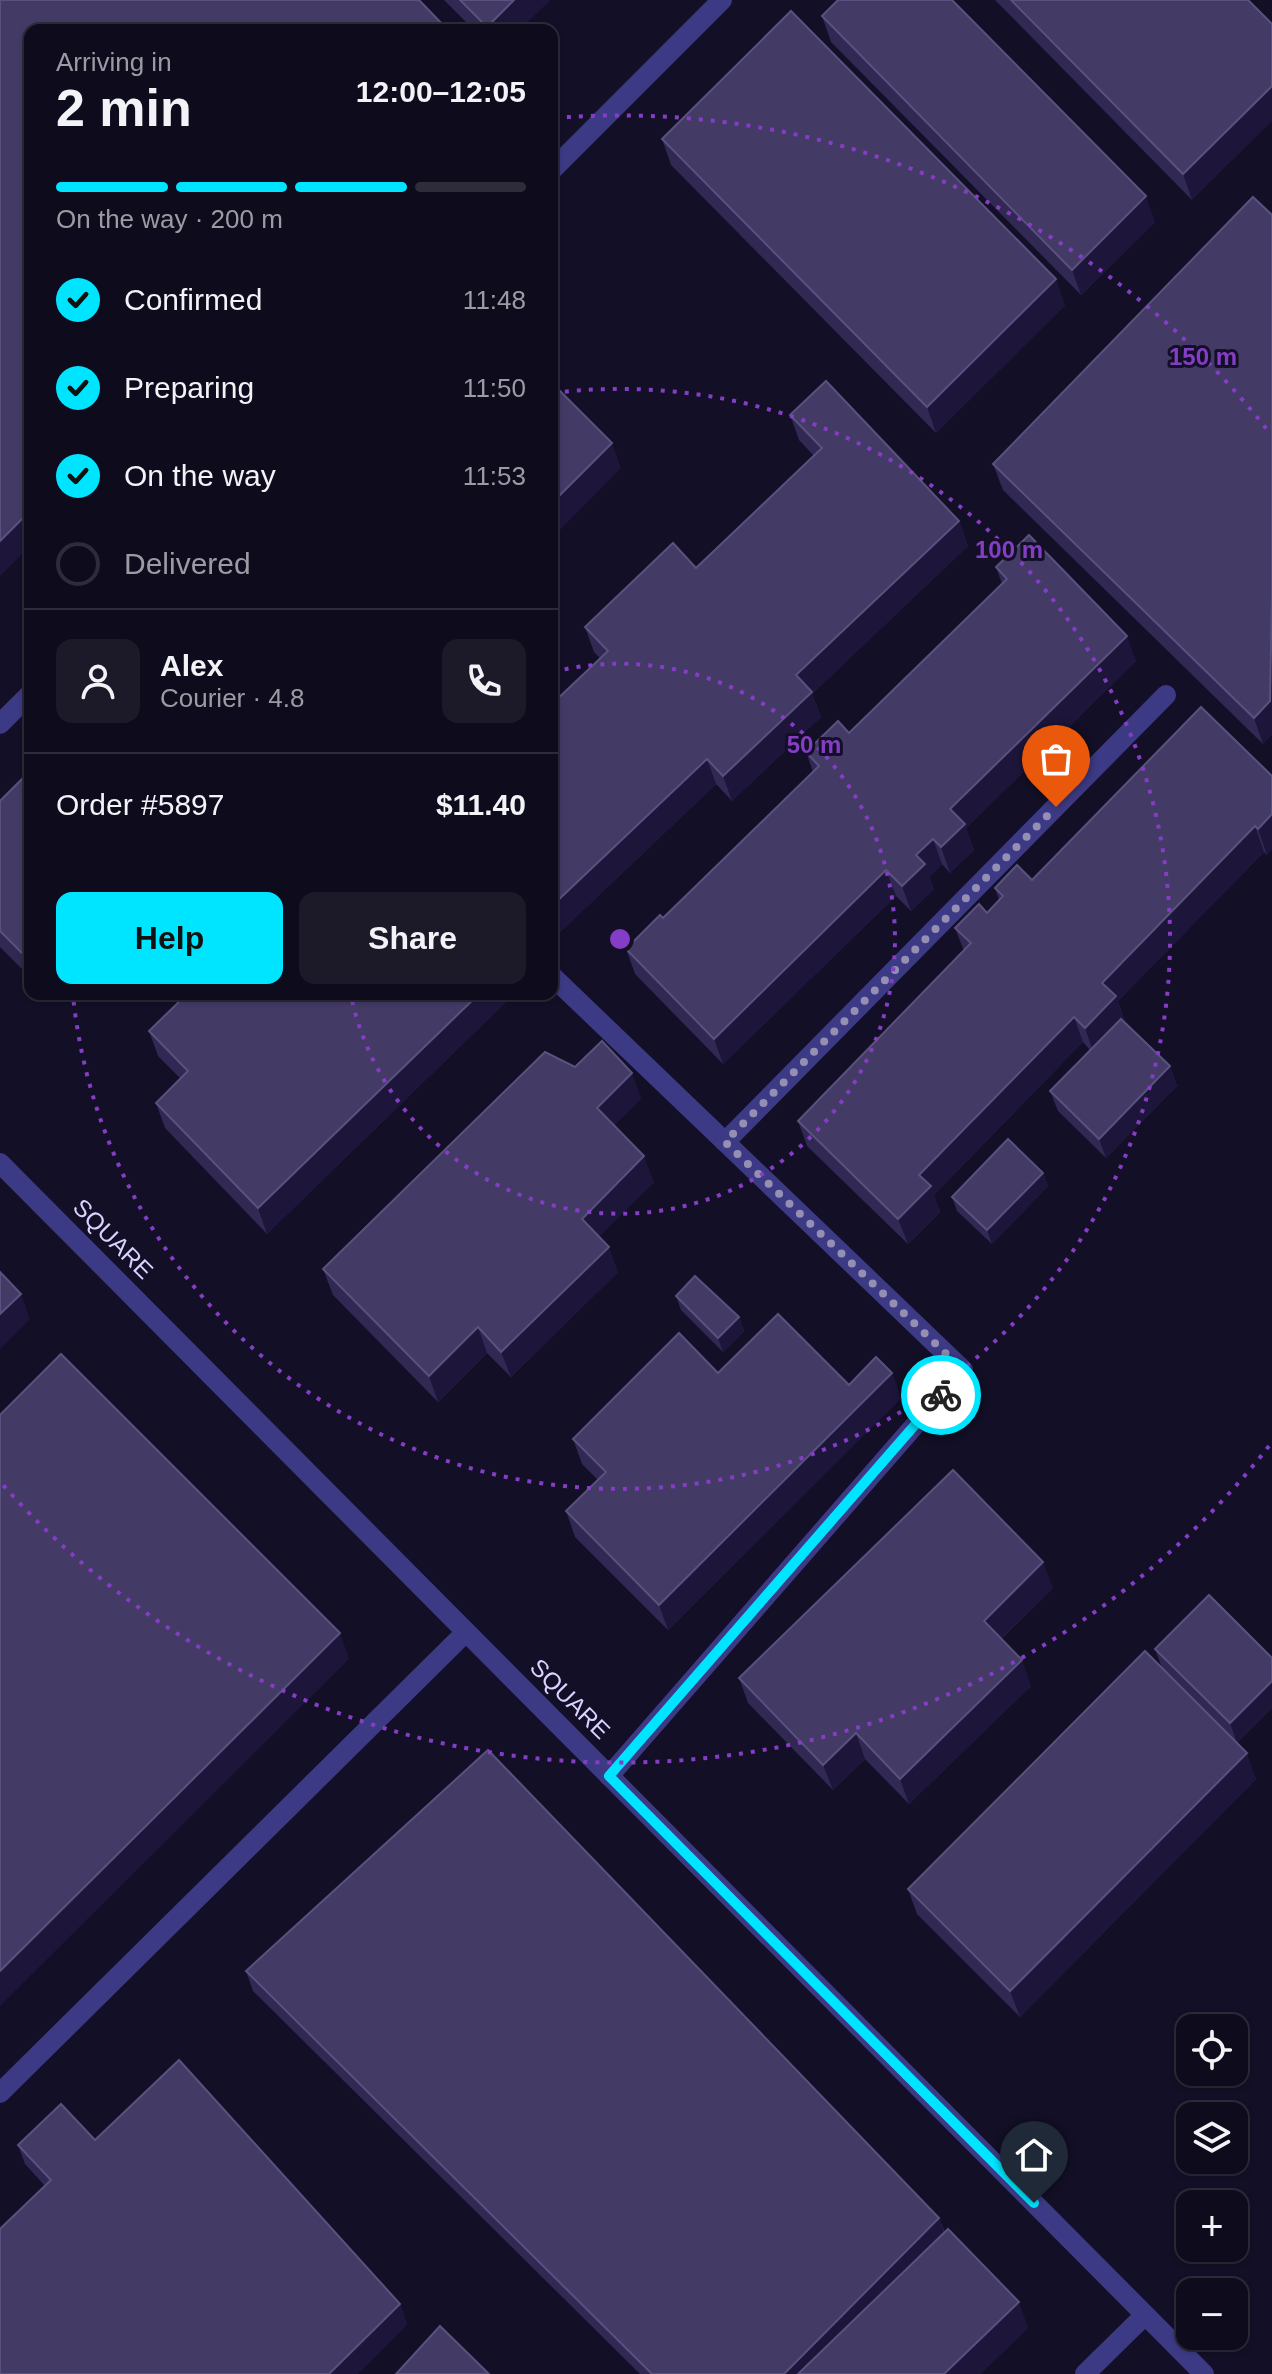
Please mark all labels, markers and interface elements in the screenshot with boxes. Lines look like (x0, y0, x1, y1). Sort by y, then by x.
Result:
text: Arriving in (56, 47, 172, 77)
text: 12:00–12:05 (356, 75, 526, 108)
text: 2 min (56, 79, 192, 137)
text: On the way · 200 m (56, 204, 283, 234)
icon: check (56, 278, 100, 322)
text: Confirmed (124, 283, 262, 316)
text: 11:48 (463, 285, 526, 315)
text: 150 m (1169, 343, 1237, 370)
icon: check (56, 366, 100, 410)
text: Preparing (124, 371, 254, 404)
text: 11:50 (463, 373, 526, 403)
icon: check (56, 454, 100, 498)
text: On the way (124, 459, 276, 492)
text: 11:53 (463, 461, 526, 491)
text: 100 m (975, 536, 1043, 563)
text: Delivered (124, 547, 251, 580)
button: person (56, 639, 140, 723)
button: phone (442, 639, 526, 723)
text: Alex (160, 649, 223, 682)
text: Courier · 4.8 (160, 683, 305, 713)
pin (1022, 725, 1090, 807)
text: 50 m (787, 731, 841, 758)
icon: bag (1034, 737, 1078, 781)
text: Order #5897 (56, 788, 224, 821)
text: $11.40 (436, 788, 526, 821)
button: Help (56, 892, 283, 984)
button: Share (299, 892, 526, 984)
centre of rings (606, 925, 634, 953)
street label: SQUARE (68, 1193, 159, 1284)
courier (901, 1355, 981, 1435)
icon: bike (919, 1373, 963, 1417)
street label: SQUARE (525, 1653, 616, 1744)
map controls (1176, 2014, 1248, 2350)
button: locate (1176, 2014, 1248, 2086)
button: layers (1176, 2102, 1248, 2174)
pin (1000, 2121, 1068, 2203)
icon: home (1012, 2133, 1056, 2177)
button: + (1176, 2190, 1248, 2262)
button: − (1176, 2278, 1248, 2350)

